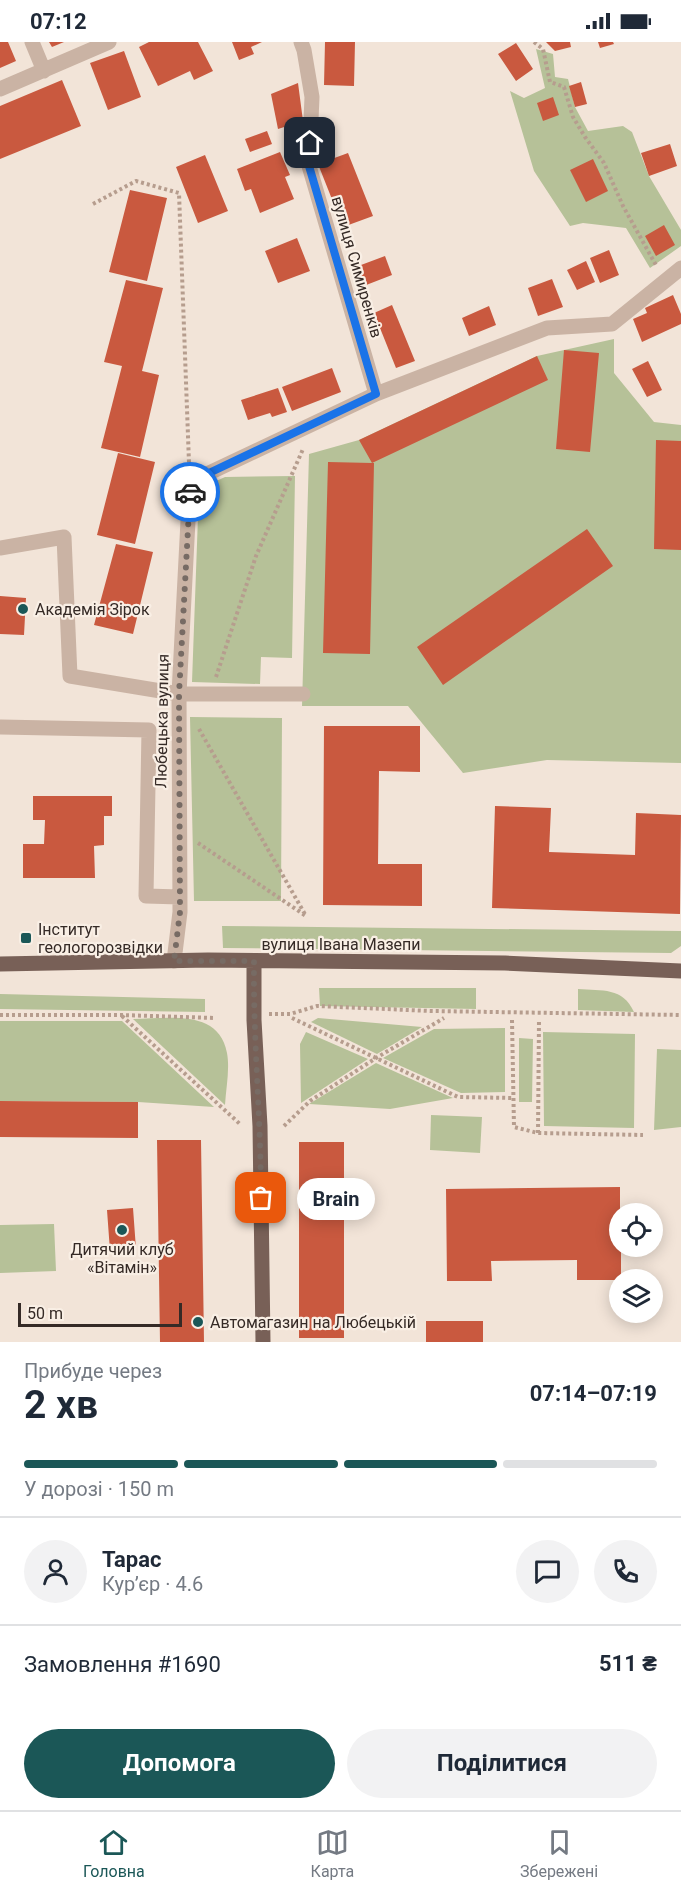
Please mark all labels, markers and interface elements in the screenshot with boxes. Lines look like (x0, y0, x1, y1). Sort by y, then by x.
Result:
text: 07:12 (30, 9, 87, 34)
pin (284, 117, 335, 168)
icon: home (293, 126, 326, 159)
street label: вулиця Симиренків (328, 194, 386, 340)
courier (160, 462, 220, 522)
icon: car (174, 476, 207, 509)
place label: Академія Зірок (35, 600, 150, 619)
marker: Академія Зірок (16, 602, 30, 616)
street label: Любецька вулиця (151, 654, 173, 788)
place label: Інститут геологорозвідки (38, 920, 163, 957)
marker: Інститут геологорозвідки (19, 931, 33, 945)
street label: вулиця Івана Мазепи (262, 935, 420, 954)
pin (235, 1172, 286, 1223)
callout: Brain (297, 1177, 375, 1219)
icon: bag (244, 1181, 277, 1214)
text: Brain (313, 1187, 359, 1211)
map controls (609, 1203, 663, 1323)
button: locate (609, 1203, 663, 1257)
marker: Дитячий клуб «Вітамін» (115, 1223, 129, 1237)
place label: Дитячий клуб «Вітамін» (70, 1240, 174, 1277)
button: layers (609, 1269, 663, 1323)
scale bar (18, 1300, 182, 1328)
text: 50 m (27, 1304, 63, 1323)
place label: Автомагазин на Любецькій (210, 1313, 416, 1332)
marker: Автомагазин на Любецькій (191, 1315, 205, 1329)
text: Прибуде через (24, 1359, 162, 1383)
text: 07:14–07:19 (530, 1381, 657, 1406)
text: 2 хв (24, 1382, 98, 1428)
text: У дорозі · 150 m (24, 1477, 174, 1501)
button: person (24, 1540, 87, 1603)
button: chat (516, 1540, 579, 1603)
button: phone (594, 1540, 657, 1603)
text: Тарас (102, 1547, 161, 1572)
text: Кур’єр · 4.6 (102, 1572, 203, 1596)
text: 511 ₴ (599, 1651, 657, 1676)
text: Замовлення #1690 (24, 1652, 221, 1677)
button: Допомога (24, 1729, 335, 1798)
button: Поділитися (347, 1729, 657, 1798)
tab: Головна (83, 1826, 145, 1881)
tab: Карта (311, 1826, 354, 1881)
tab: Збережені (520, 1826, 598, 1881)

